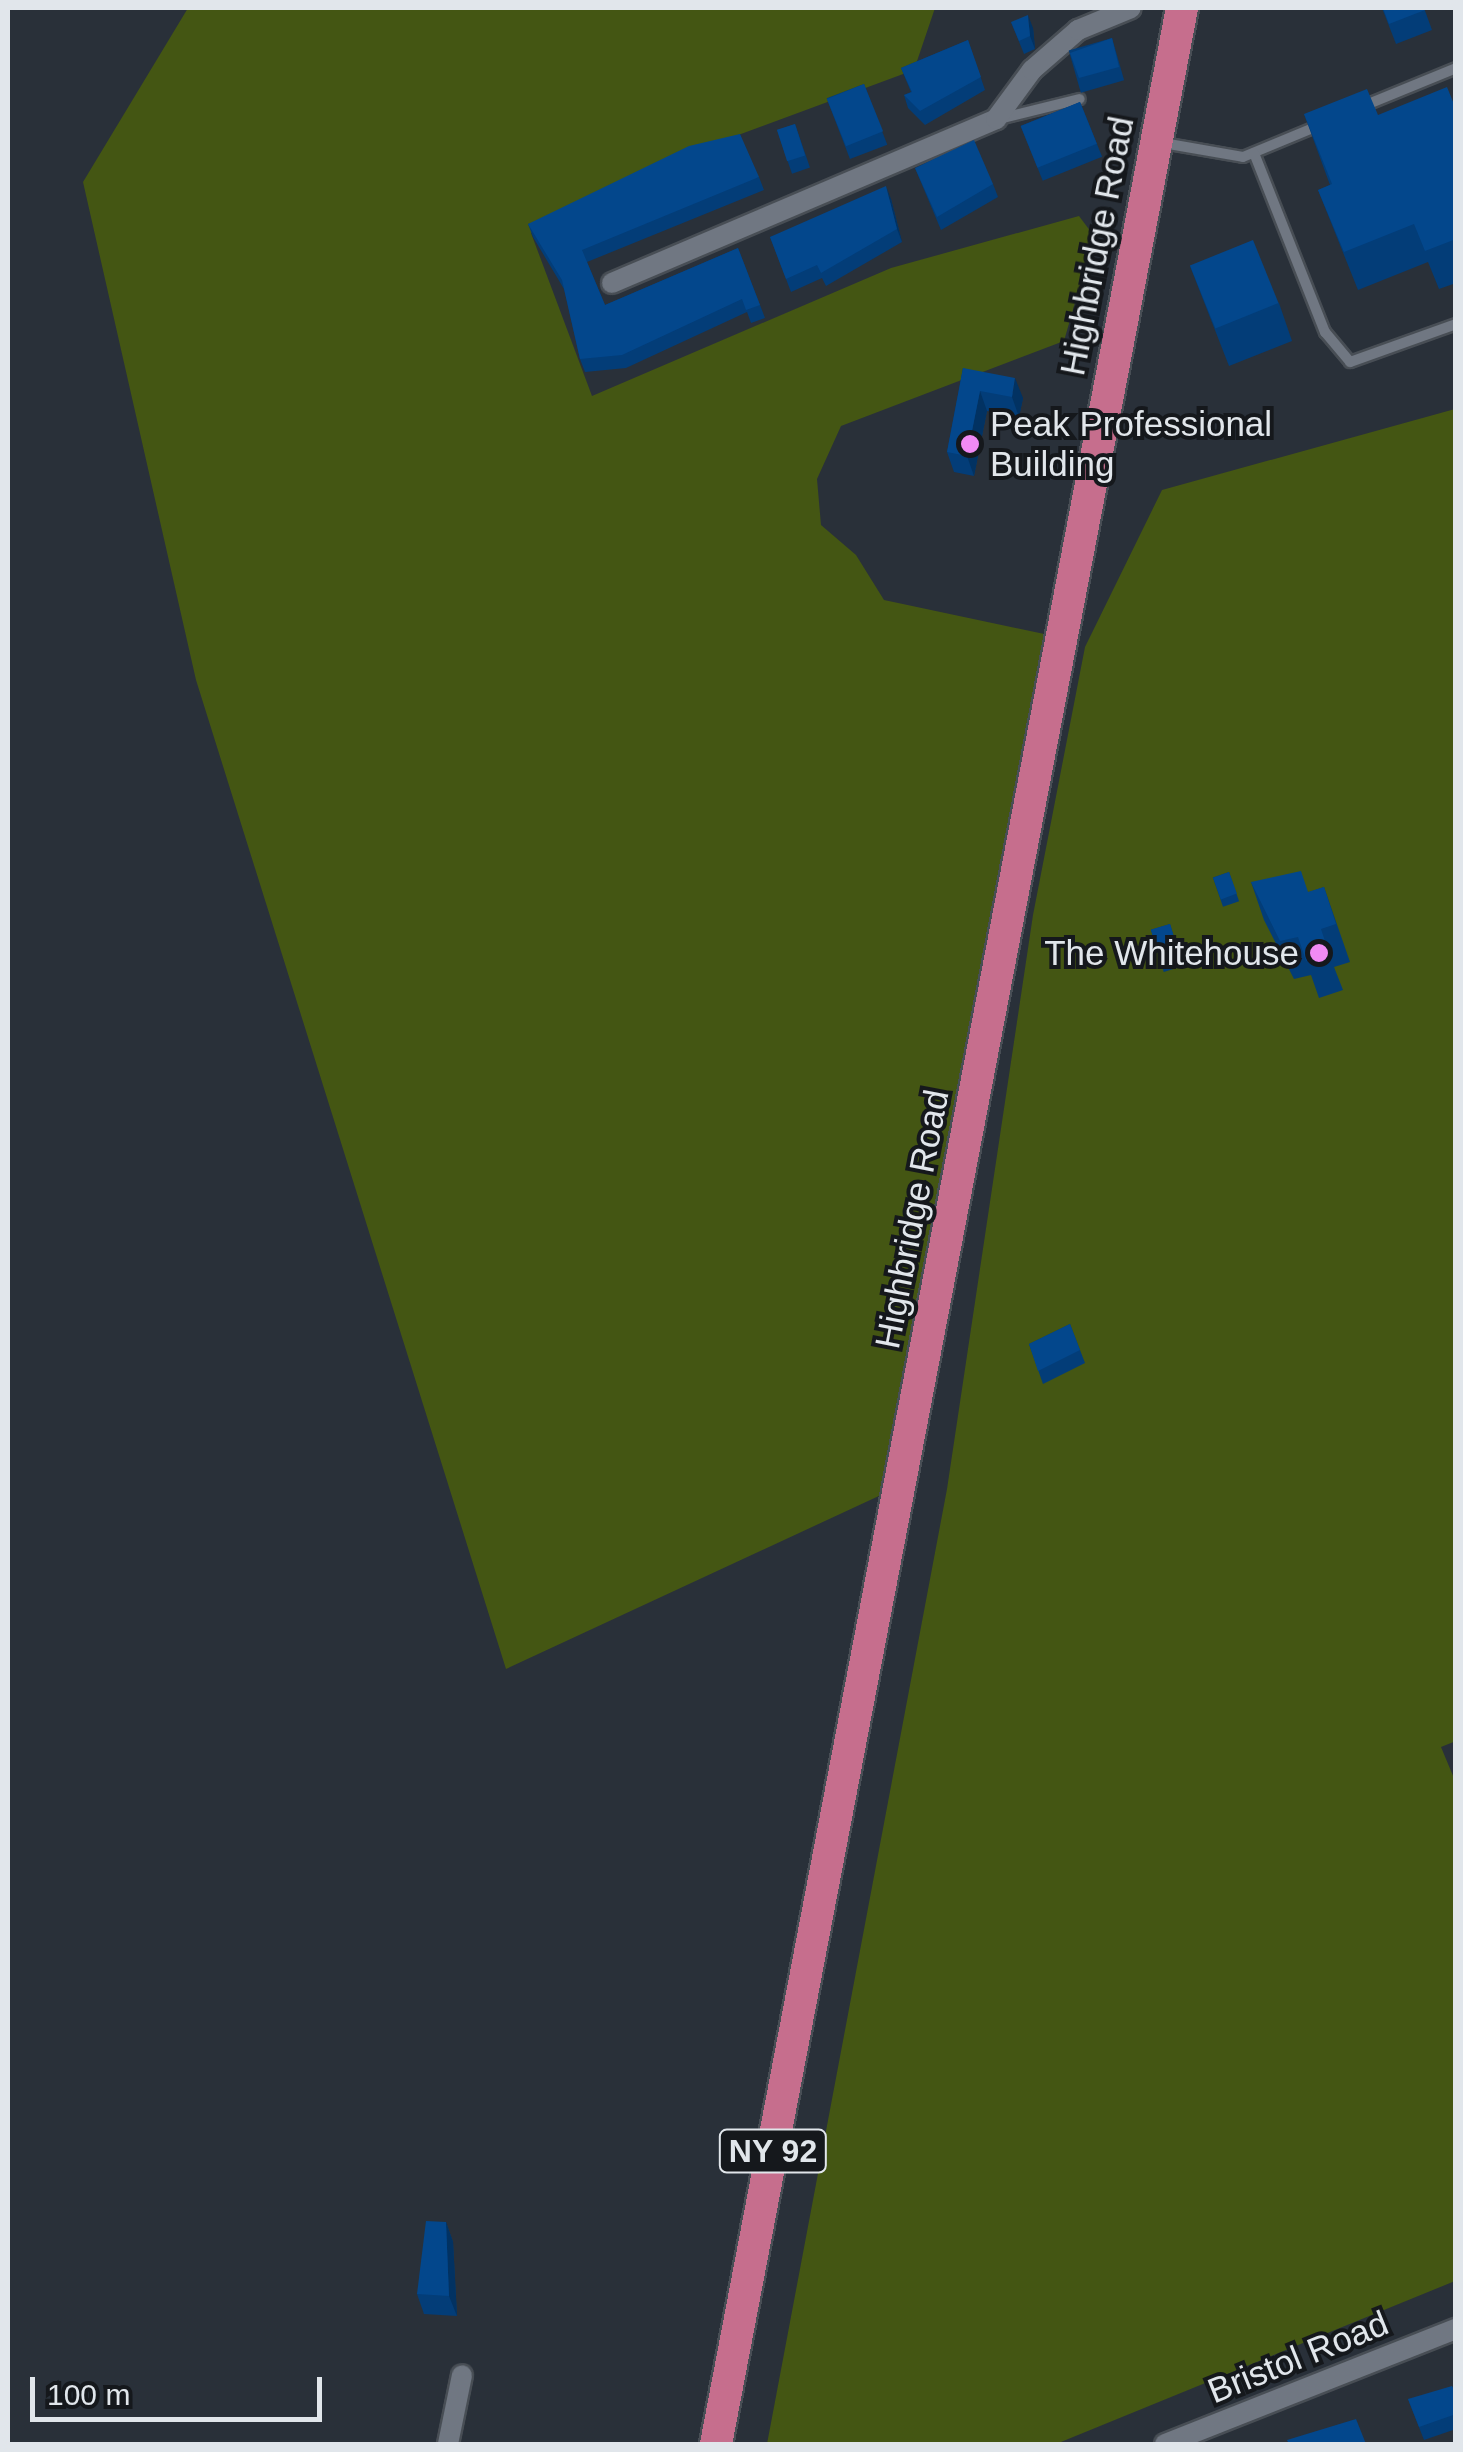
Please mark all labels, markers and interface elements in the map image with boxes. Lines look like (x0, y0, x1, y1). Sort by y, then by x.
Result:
street label: Highbridge Road (1051, 113, 1143, 379)
place label: Peak Professional Building (990, 403, 1272, 485)
marker: Peak Professional Building (959, 433, 981, 455)
place label: The Whitehouse (1044, 932, 1299, 974)
marker: The Whitehouse (1308, 942, 1330, 964)
street label: Highbridge Road (866, 1086, 958, 1352)
road number: NY 92 (718, 2124, 828, 2178)
street label: Bristol Road (1202, 2302, 1394, 2412)
scale bar (35, 2357, 328, 2419)
text: 100 m (47, 2378, 130, 2411)

